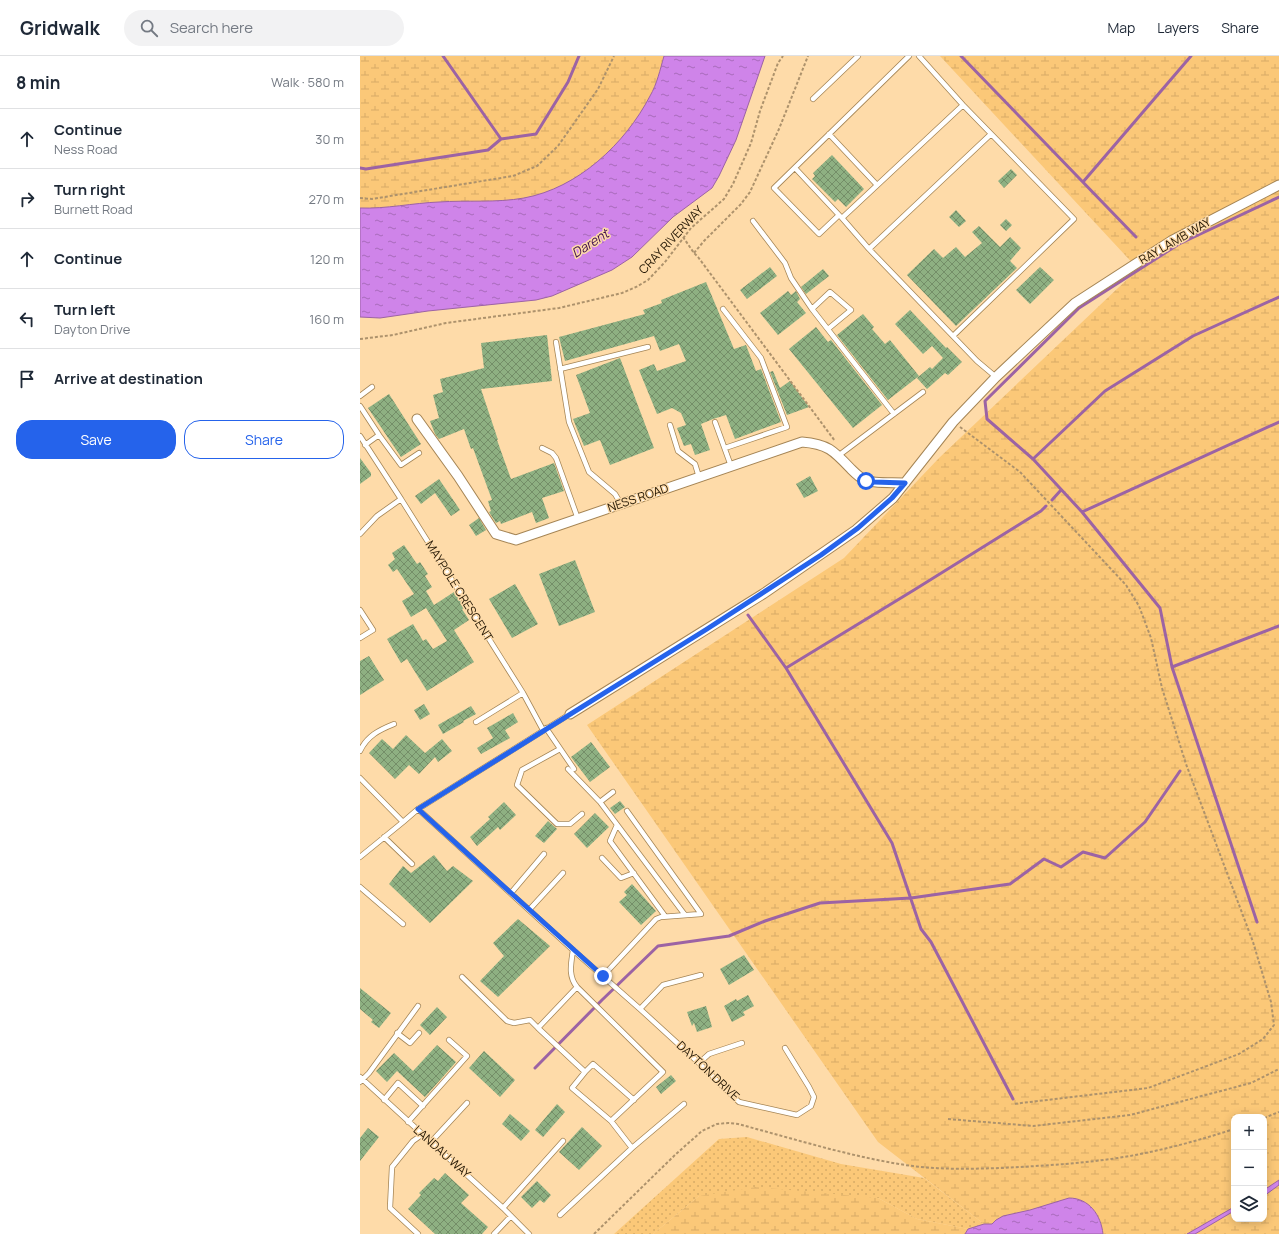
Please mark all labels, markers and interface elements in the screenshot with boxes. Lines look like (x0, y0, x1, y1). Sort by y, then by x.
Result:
search box (124, 10, 404, 46)
text: Gridwalk (20, 15, 100, 41)
icon: search (138, 17, 160, 39)
text: Search here (170, 17, 253, 38)
text: Map (1107, 18, 1135, 37)
text: Layers (1157, 18, 1199, 37)
text: Share (1221, 18, 1259, 37)
text: 8 min (16, 71, 61, 94)
text: Walk · 580 m (271, 73, 344, 91)
text: Continue (54, 119, 122, 140)
icon: ahead (16, 128, 38, 150)
text: 30 m (315, 130, 344, 148)
text: Ness Road (54, 140, 118, 158)
text: Turn right (54, 179, 125, 200)
icon: right (16, 188, 38, 210)
text: 270 m (309, 190, 344, 208)
text: Burnett Road (54, 200, 133, 218)
street label: CRAY RIVERWAY (635, 202, 707, 277)
street label: RAY LAMB WAY (1136, 213, 1214, 268)
water label: Darent (568, 223, 614, 262)
icon: ahead (16, 248, 38, 270)
text: Continue (54, 248, 122, 269)
text: 120 m (310, 250, 344, 268)
text: Turn left (54, 299, 116, 320)
icon: left (16, 308, 38, 330)
text: 160 m (309, 310, 344, 328)
text: Dayton Drive (54, 320, 130, 338)
icon: arrive (16, 368, 38, 390)
text: Arrive at destination (54, 368, 203, 389)
button: Save (16, 420, 176, 459)
button: Share (184, 420, 344, 459)
route start (857, 472, 875, 490)
street label: NESS ROAD (605, 479, 671, 516)
street label: MAYPOLE CRESCENT (422, 537, 498, 645)
route end (594, 967, 612, 985)
street label: DAYTON DRIVE (673, 1037, 744, 1104)
map controls (1231, 1114, 1267, 1222)
button: + (1231, 1114, 1267, 1150)
street label: LANDAU WAY (410, 1121, 475, 1182)
button: − (1231, 1150, 1267, 1186)
button: layers (1231, 1186, 1267, 1222)

